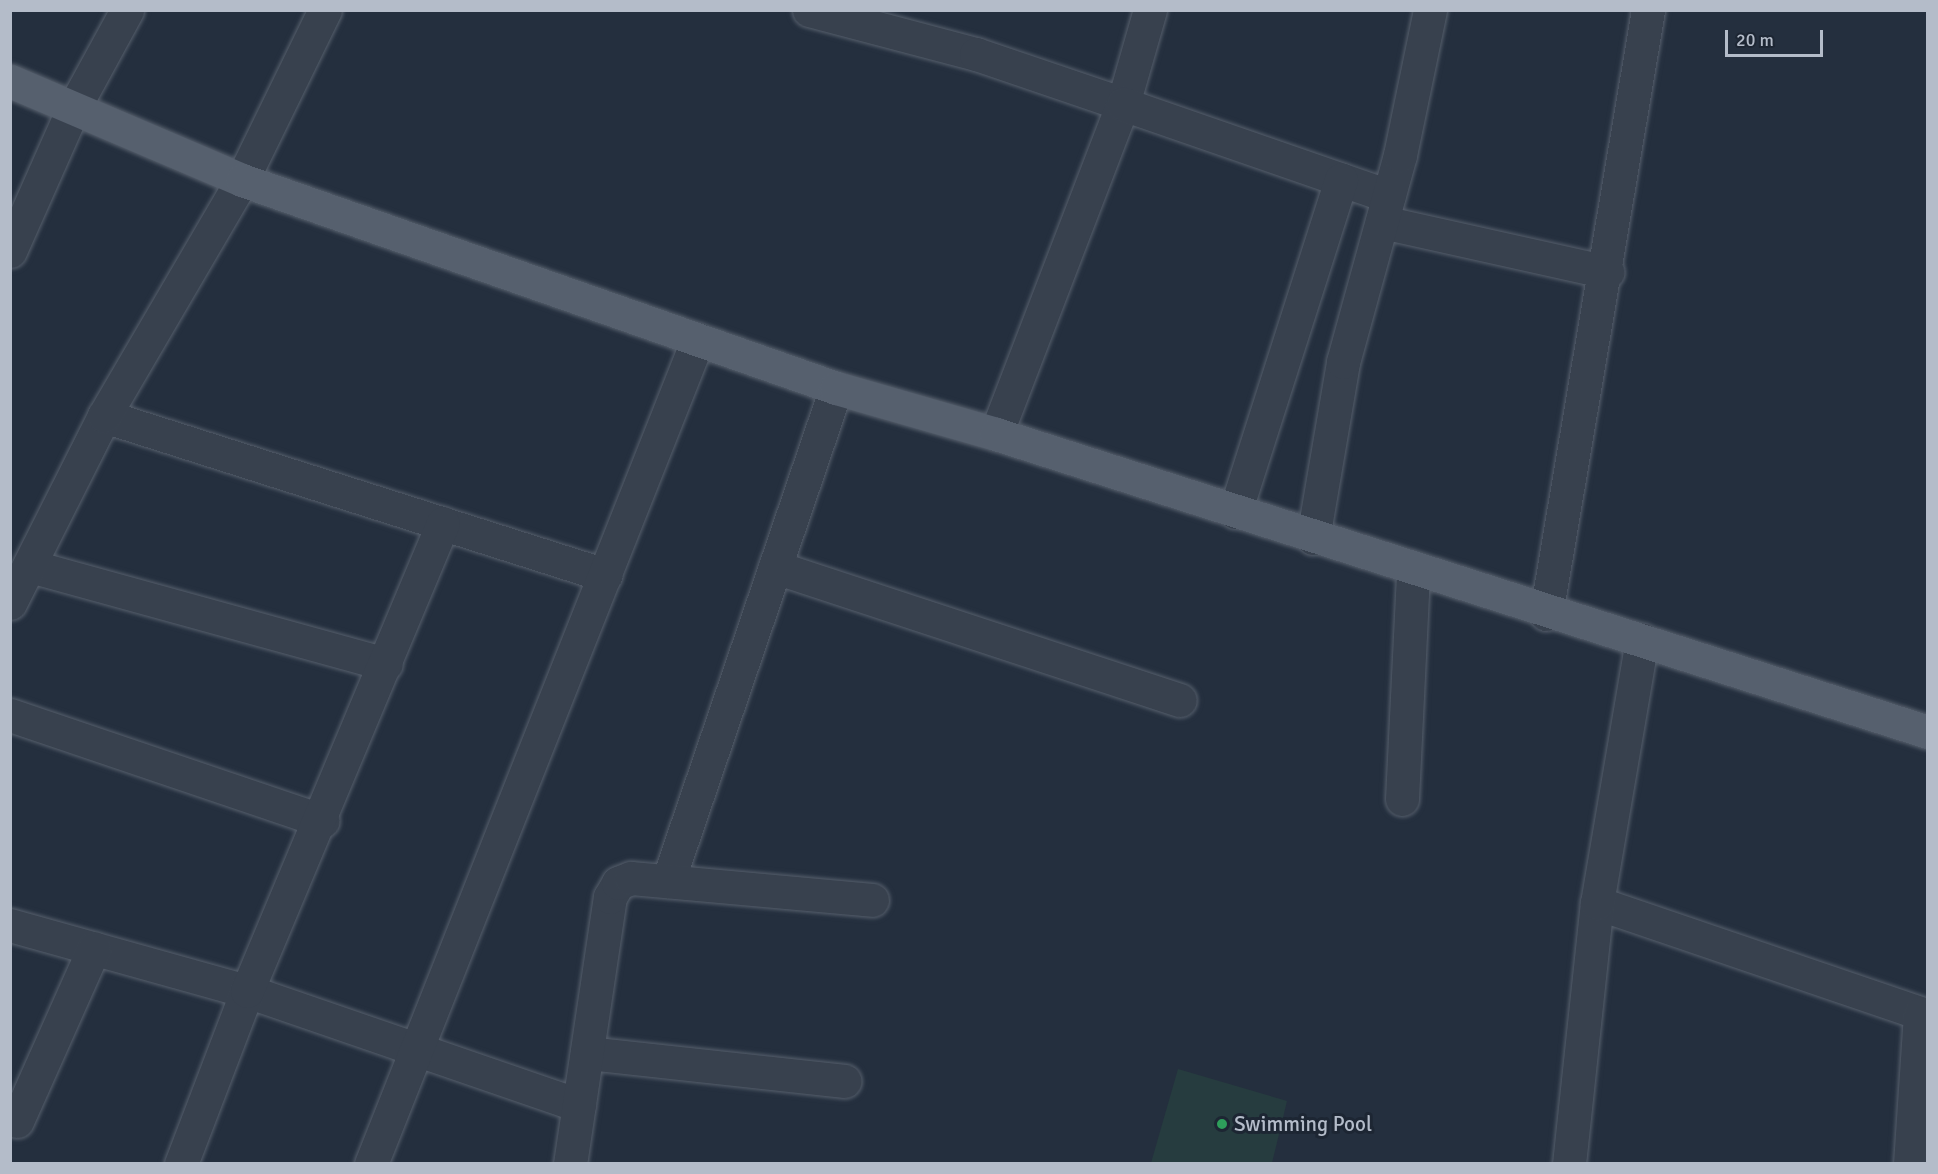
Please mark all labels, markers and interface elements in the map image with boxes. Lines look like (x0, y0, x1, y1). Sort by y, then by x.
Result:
scale bar (1728, 18, 1826, 56)
text: 20 m (1736, 29, 1774, 51)
place label: Swimming Pool (1234, 1111, 1372, 1137)
marker: Swimming Pool (1215, 1117, 1229, 1131)

